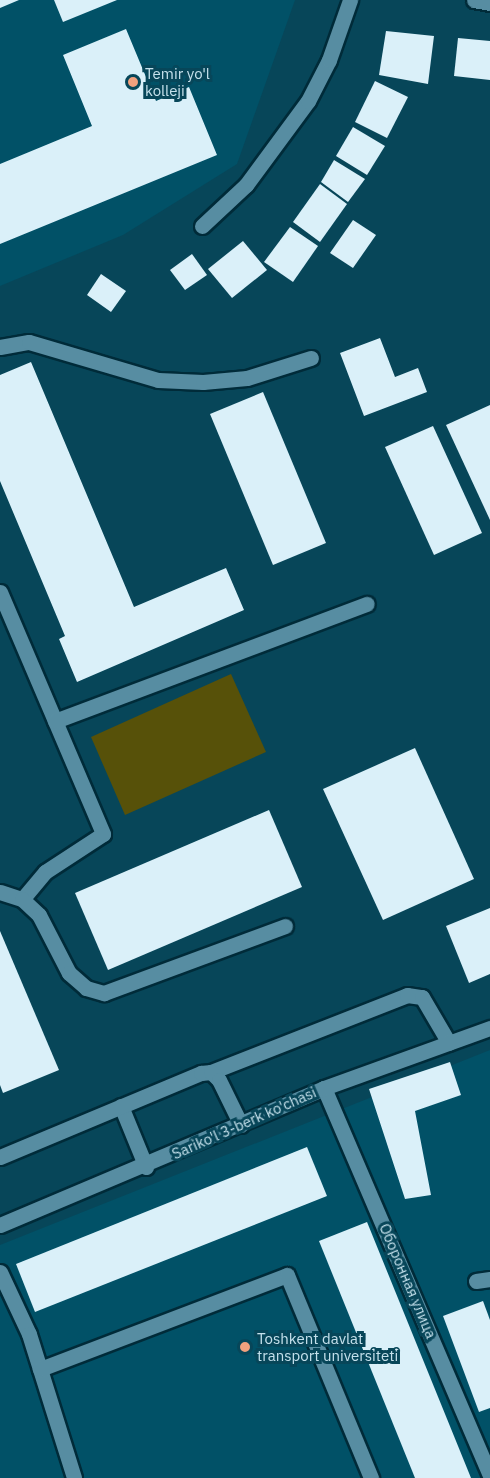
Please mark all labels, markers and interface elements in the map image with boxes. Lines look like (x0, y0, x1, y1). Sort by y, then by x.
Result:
place label: Temir yo'l kolleji (145, 64, 210, 99)
marker: Temir yo'l kolleji (126, 75, 140, 89)
street label: Sariko'l 3-berk ko'chasi (169, 1083, 319, 1163)
street label: Оборонная улица (376, 1221, 440, 1341)
place label: Toshkent davlat transport universiteti (257, 1329, 398, 1364)
marker: Toshkent davlat transport universiteti (238, 1340, 252, 1354)

